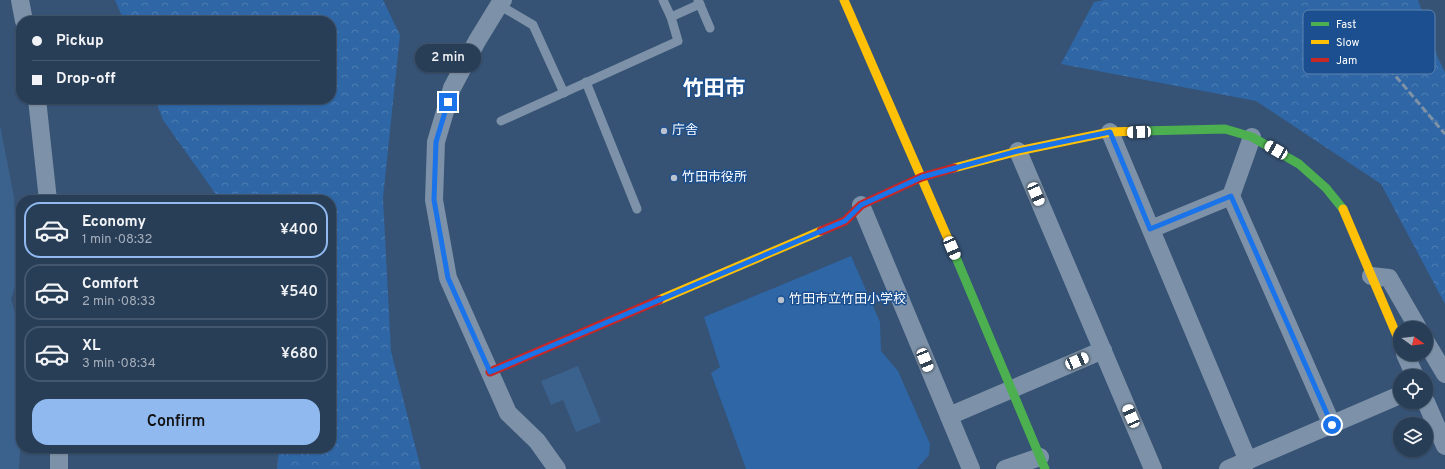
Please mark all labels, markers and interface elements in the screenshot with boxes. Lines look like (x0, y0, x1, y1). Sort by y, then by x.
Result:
legend (1303, 10, 1435, 74)
text: Fast (1336, 18, 1356, 32)
text: Pickup (56, 32, 104, 51)
text: Slow (1336, 36, 1359, 50)
callout: 2 min (415, 44, 481, 72)
text: 2 min (431, 50, 465, 66)
text: Jam (1336, 54, 1357, 68)
text: Drop-off (56, 70, 116, 89)
district label: 竹田市 (683, 76, 746, 103)
route end (439, 93, 457, 111)
place label: 庁舎 (672, 123, 698, 139)
marker: 庁舎 (659, 126, 669, 136)
car (1127, 126, 1151, 138)
car (1263, 139, 1289, 161)
place label: 竹田市役所 (682, 170, 747, 186)
marker: 竹田市役所 (669, 173, 679, 183)
car (1026, 181, 1046, 207)
icon: car (34, 212, 70, 248)
text: Economy (82, 213, 146, 232)
text: ¥400 (280, 221, 318, 240)
text: 1 min · 08:32 (82, 232, 152, 248)
car (942, 235, 962, 261)
icon: car (34, 274, 70, 310)
text: Comfort (82, 275, 139, 294)
text: ¥540 (280, 283, 318, 302)
place label: 竹田市立竹田小学校 (789, 291, 906, 308)
text: 2 min · 08:33 (82, 294, 156, 310)
marker: 竹田市立竹田小学校 (776, 295, 786, 305)
north arrow (1393, 321, 1433, 361)
map controls (1393, 321, 1433, 457)
icon: car (34, 336, 70, 372)
text: XL (82, 337, 100, 356)
text: ¥680 (281, 345, 318, 364)
car (915, 347, 935, 373)
car (1064, 351, 1090, 371)
text: 3 min · 08:34 (82, 356, 156, 372)
button: locate (1393, 369, 1433, 409)
button: Confirm (32, 399, 320, 445)
car (1121, 403, 1141, 429)
route start (1323, 416, 1341, 434)
button: layers (1393, 417, 1433, 457)

